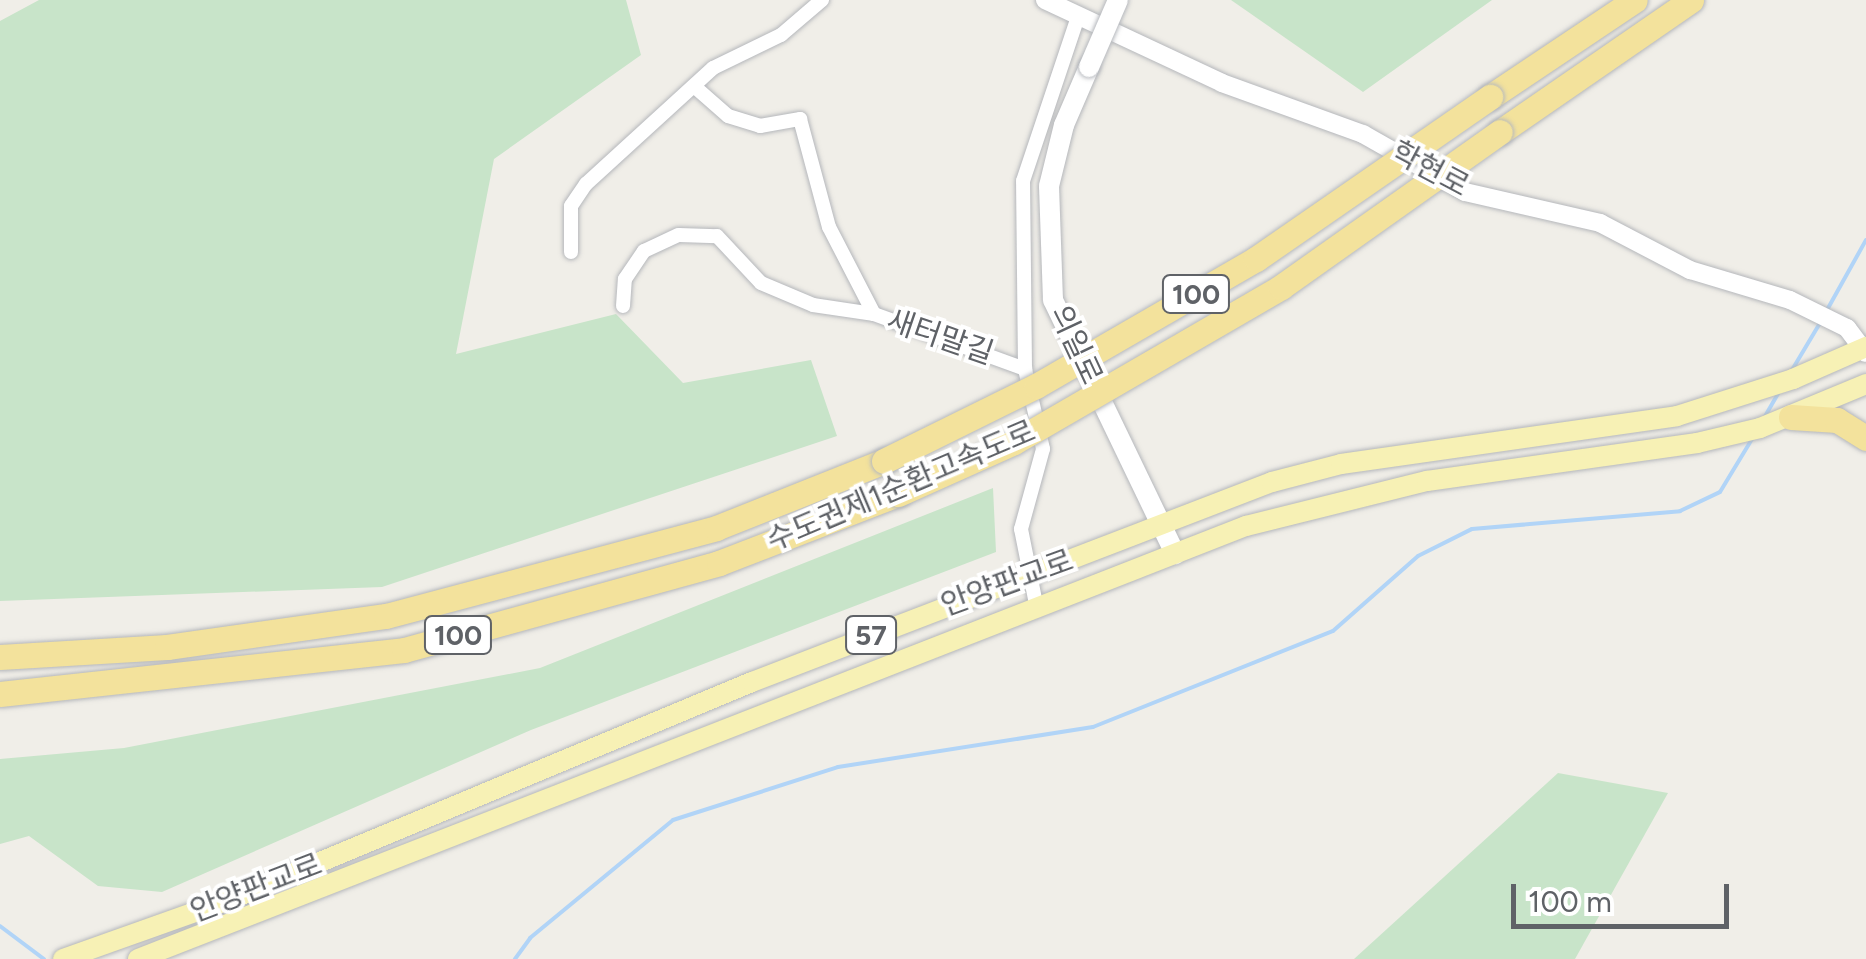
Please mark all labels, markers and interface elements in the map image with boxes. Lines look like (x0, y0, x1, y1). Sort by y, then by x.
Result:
street label: 학현로 (1385, 134, 1475, 204)
road number: 100 (1161, 271, 1231, 317)
street label: 의일로 (1042, 300, 1110, 390)
street label: 새터말길 (882, 302, 998, 372)
street label: 수도권제1순환고속도로 (761, 413, 1041, 559)
street label: 안양판교로 (936, 542, 1078, 624)
road number: 100 (423, 612, 493, 658)
road number: 57 (844, 612, 898, 658)
street label: 안양판교로 (185, 846, 327, 930)
scale bar (1516, 864, 1734, 926)
text: 100 m (1528, 883, 1612, 920)

